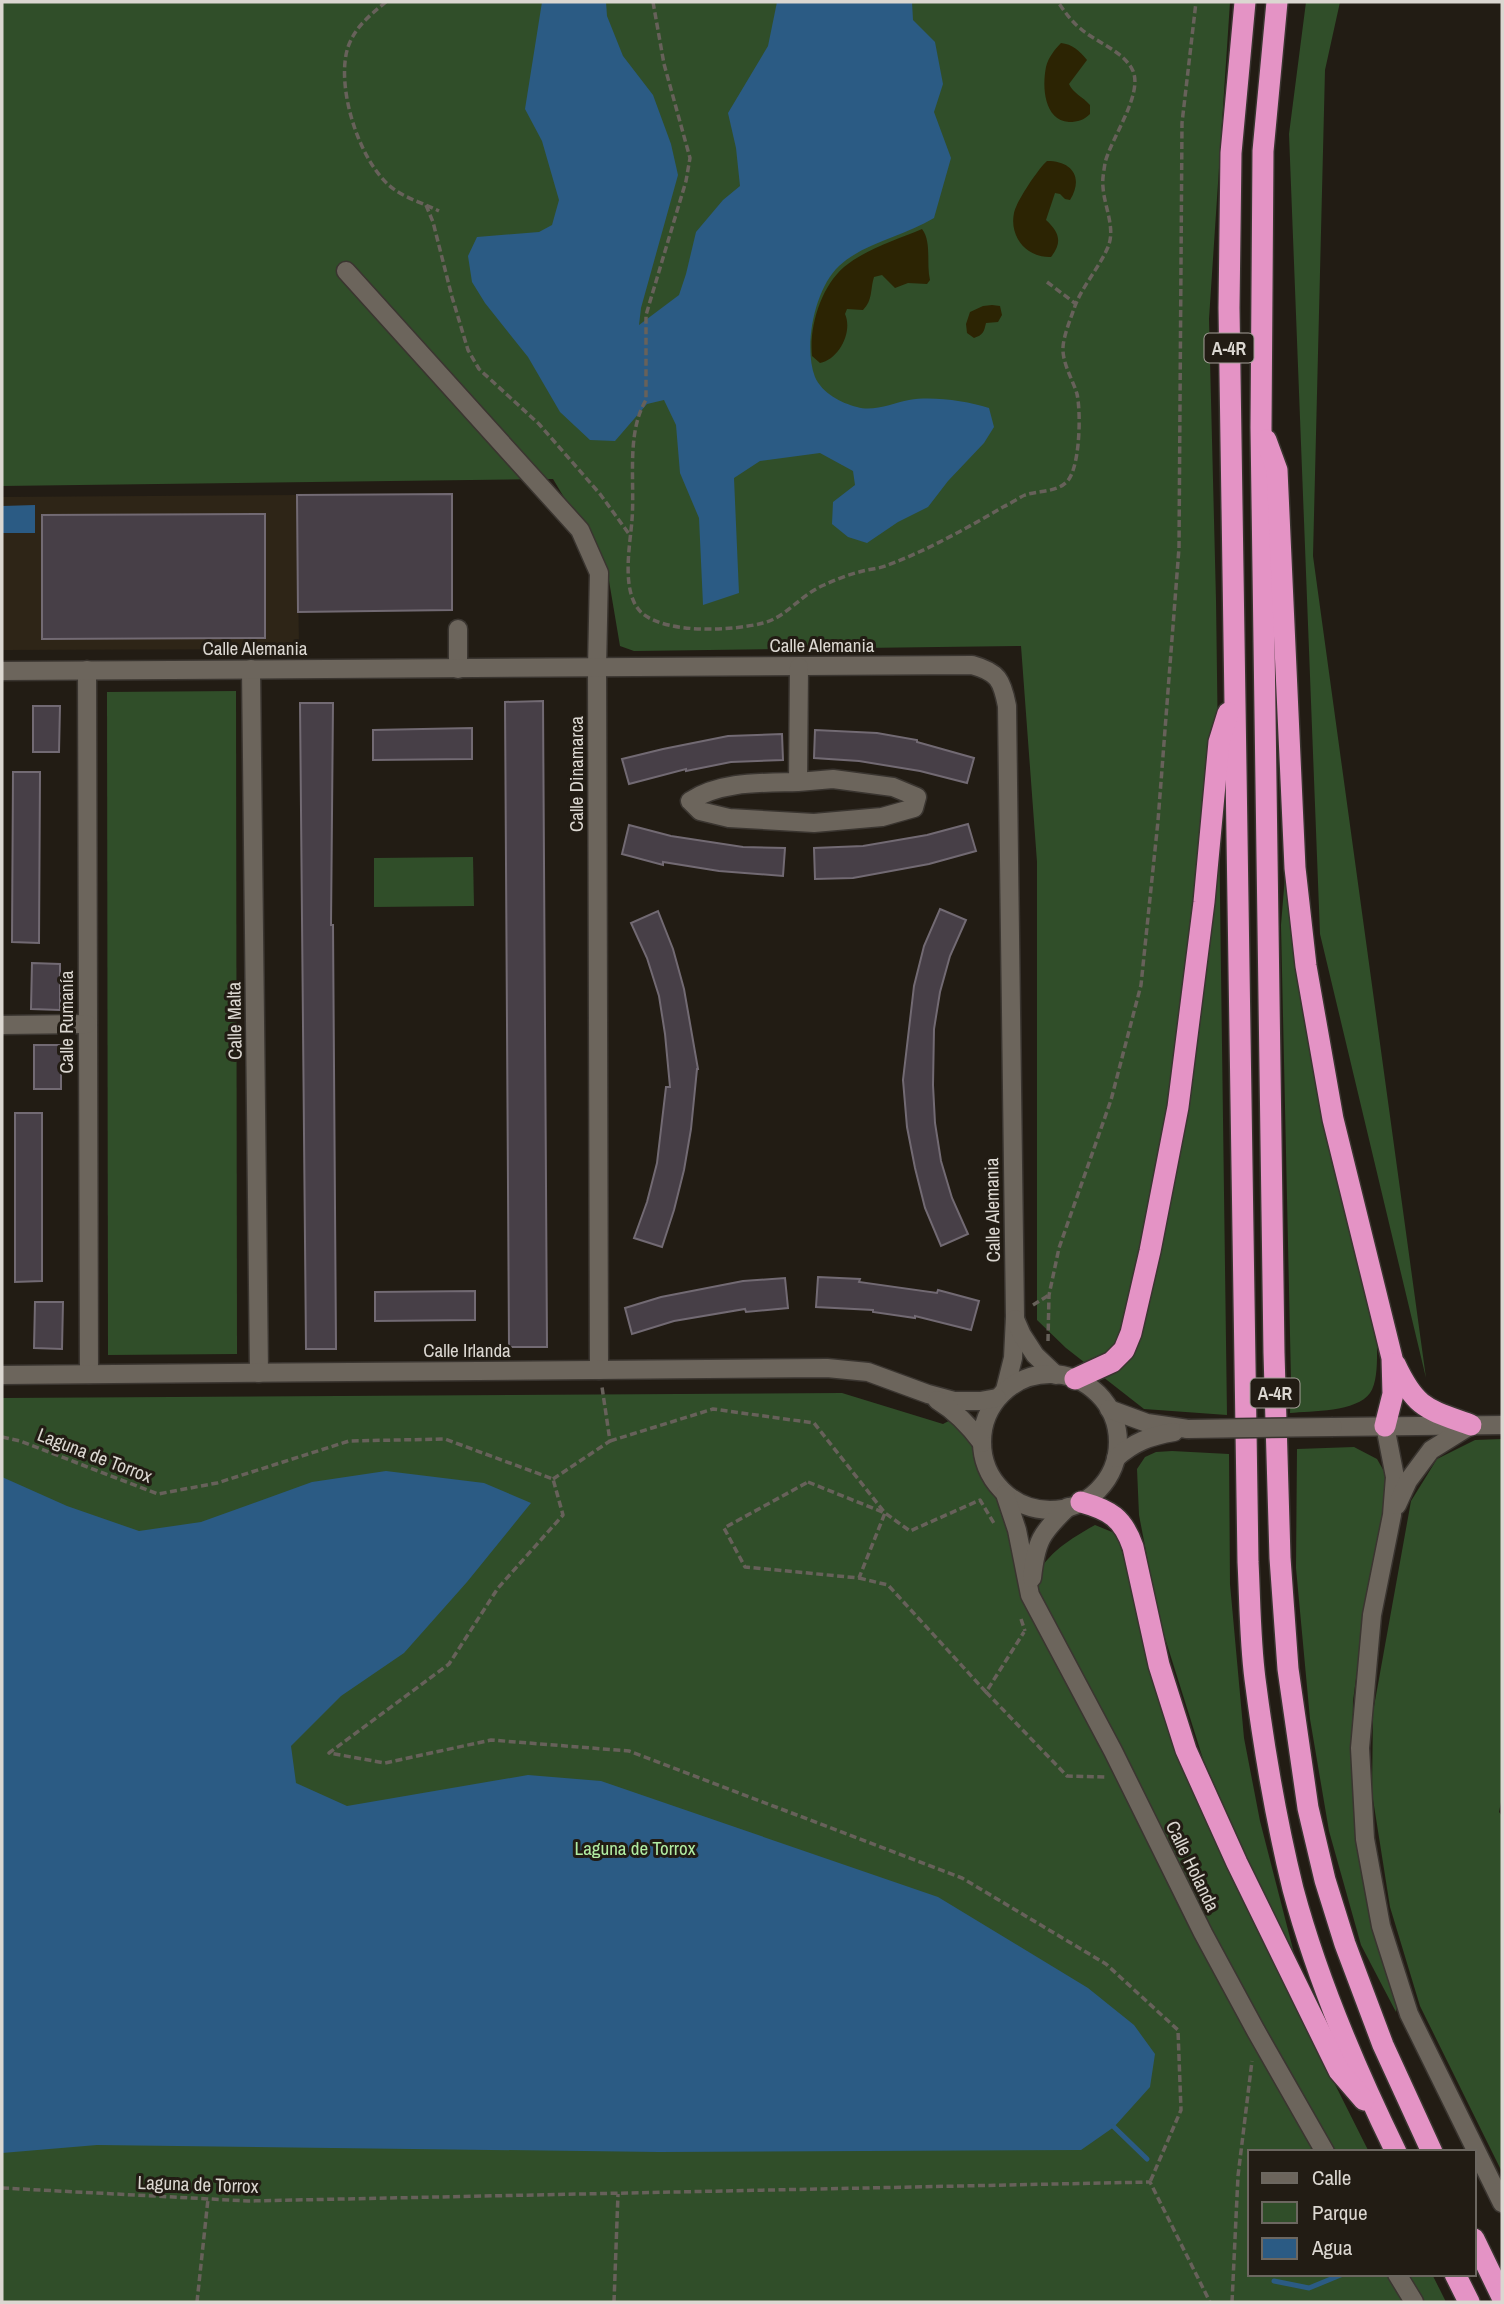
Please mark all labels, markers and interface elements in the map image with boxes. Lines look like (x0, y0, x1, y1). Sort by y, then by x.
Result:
road number: A-4R (1204, 334, 1254, 362)
street label: Calle Alemania (770, 632, 875, 658)
street label: Calle Alemania (203, 635, 308, 661)
street label: Calle Dinamarca (563, 716, 589, 832)
street label: Calle Rumanía (53, 970, 79, 1074)
street label: Calle Malta (220, 981, 248, 1060)
street label: Calle Alemania (978, 1157, 1006, 1263)
street label: Calle Irlanda (423, 1337, 511, 1363)
road number: A-4R (1250, 1378, 1300, 1408)
street label: Laguna de Torrox (34, 1421, 156, 1489)
street label: Calle Holanda (1160, 1816, 1226, 1916)
park label: Laguna de Torrox (575, 1835, 696, 1861)
legend (1248, 2150, 1476, 2276)
text: Calle (1312, 2163, 1351, 2192)
street label: Laguna de Torrox (137, 2169, 259, 2199)
text: Parque (1312, 2198, 1368, 2227)
text: Agua (1311, 2233, 1353, 2262)

